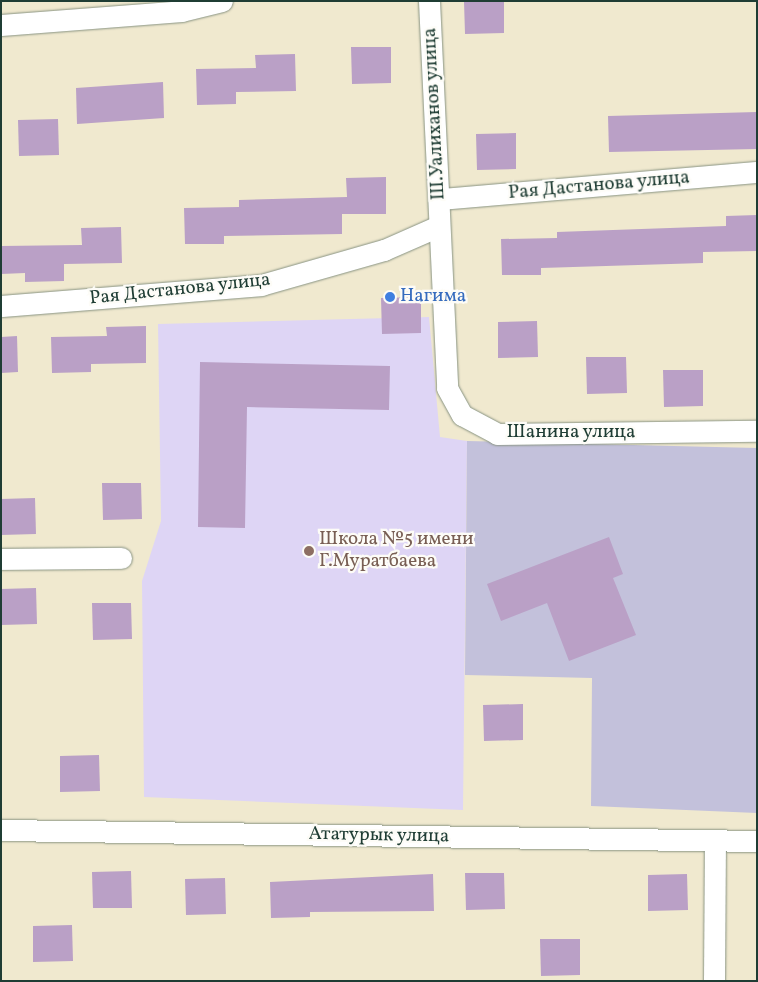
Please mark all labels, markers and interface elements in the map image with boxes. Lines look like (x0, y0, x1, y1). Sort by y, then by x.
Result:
street label: Ш.Уалиханов улица (419, 27, 451, 201)
street label: Рая Дастанова улица (507, 167, 691, 205)
street label: Рая Дастанова улица (88, 269, 272, 311)
place label: Нагима (400, 286, 466, 308)
marker: Нагима (384, 291, 396, 303)
street label: Шанина улица (506, 422, 636, 444)
place label: Школа №5 имени Г.Муратбаева (319, 529, 474, 573)
marker: Школа №5 имени Г.Муратбаева (303, 545, 315, 557)
street label: Ататурык улица (308, 823, 450, 849)

